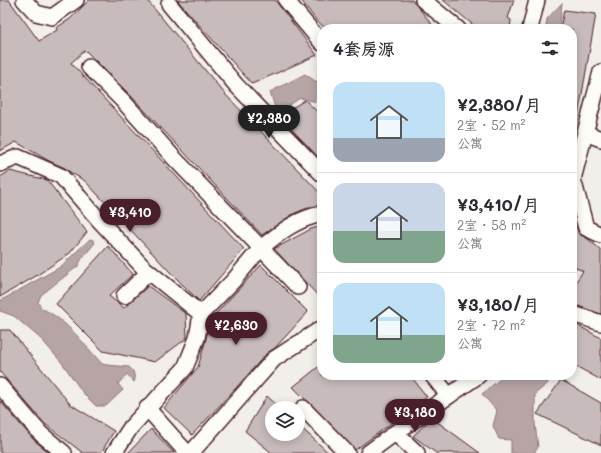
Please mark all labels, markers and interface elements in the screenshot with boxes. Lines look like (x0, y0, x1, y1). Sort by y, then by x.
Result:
text: 4套房源 (333, 37, 395, 59)
icon: filters (539, 37, 561, 59)
text: ¥2,380/月 (457, 93, 541, 115)
icon: home (365, 98, 413, 146)
pin: ¥2,380 (236, 105, 302, 139)
text: ¥2,380 (247, 109, 291, 126)
text: 2室 · 52 m² (457, 116, 525, 133)
text: 公寓 (457, 134, 483, 151)
text: ¥3,410/月 (457, 193, 540, 215)
pin: ¥3,410 (97, 199, 163, 233)
icon: home (365, 199, 413, 247)
text: ¥3,410 (109, 203, 151, 220)
text: 2室 · 58 m² (457, 216, 526, 233)
text: 公寓 (457, 234, 483, 251)
text: ¥3,180/月 (457, 293, 539, 315)
icon: home (365, 299, 413, 347)
pin: ¥2,630 (203, 312, 269, 346)
text: ¥2,630 (214, 316, 258, 333)
text: 2室 · 72 m² (457, 316, 525, 333)
text: 公寓 (457, 334, 483, 351)
pin: ¥3,180 (382, 399, 448, 433)
map controls (265, 401, 305, 441)
button: layers (265, 401, 305, 441)
text: ¥3,180 (394, 403, 436, 420)

